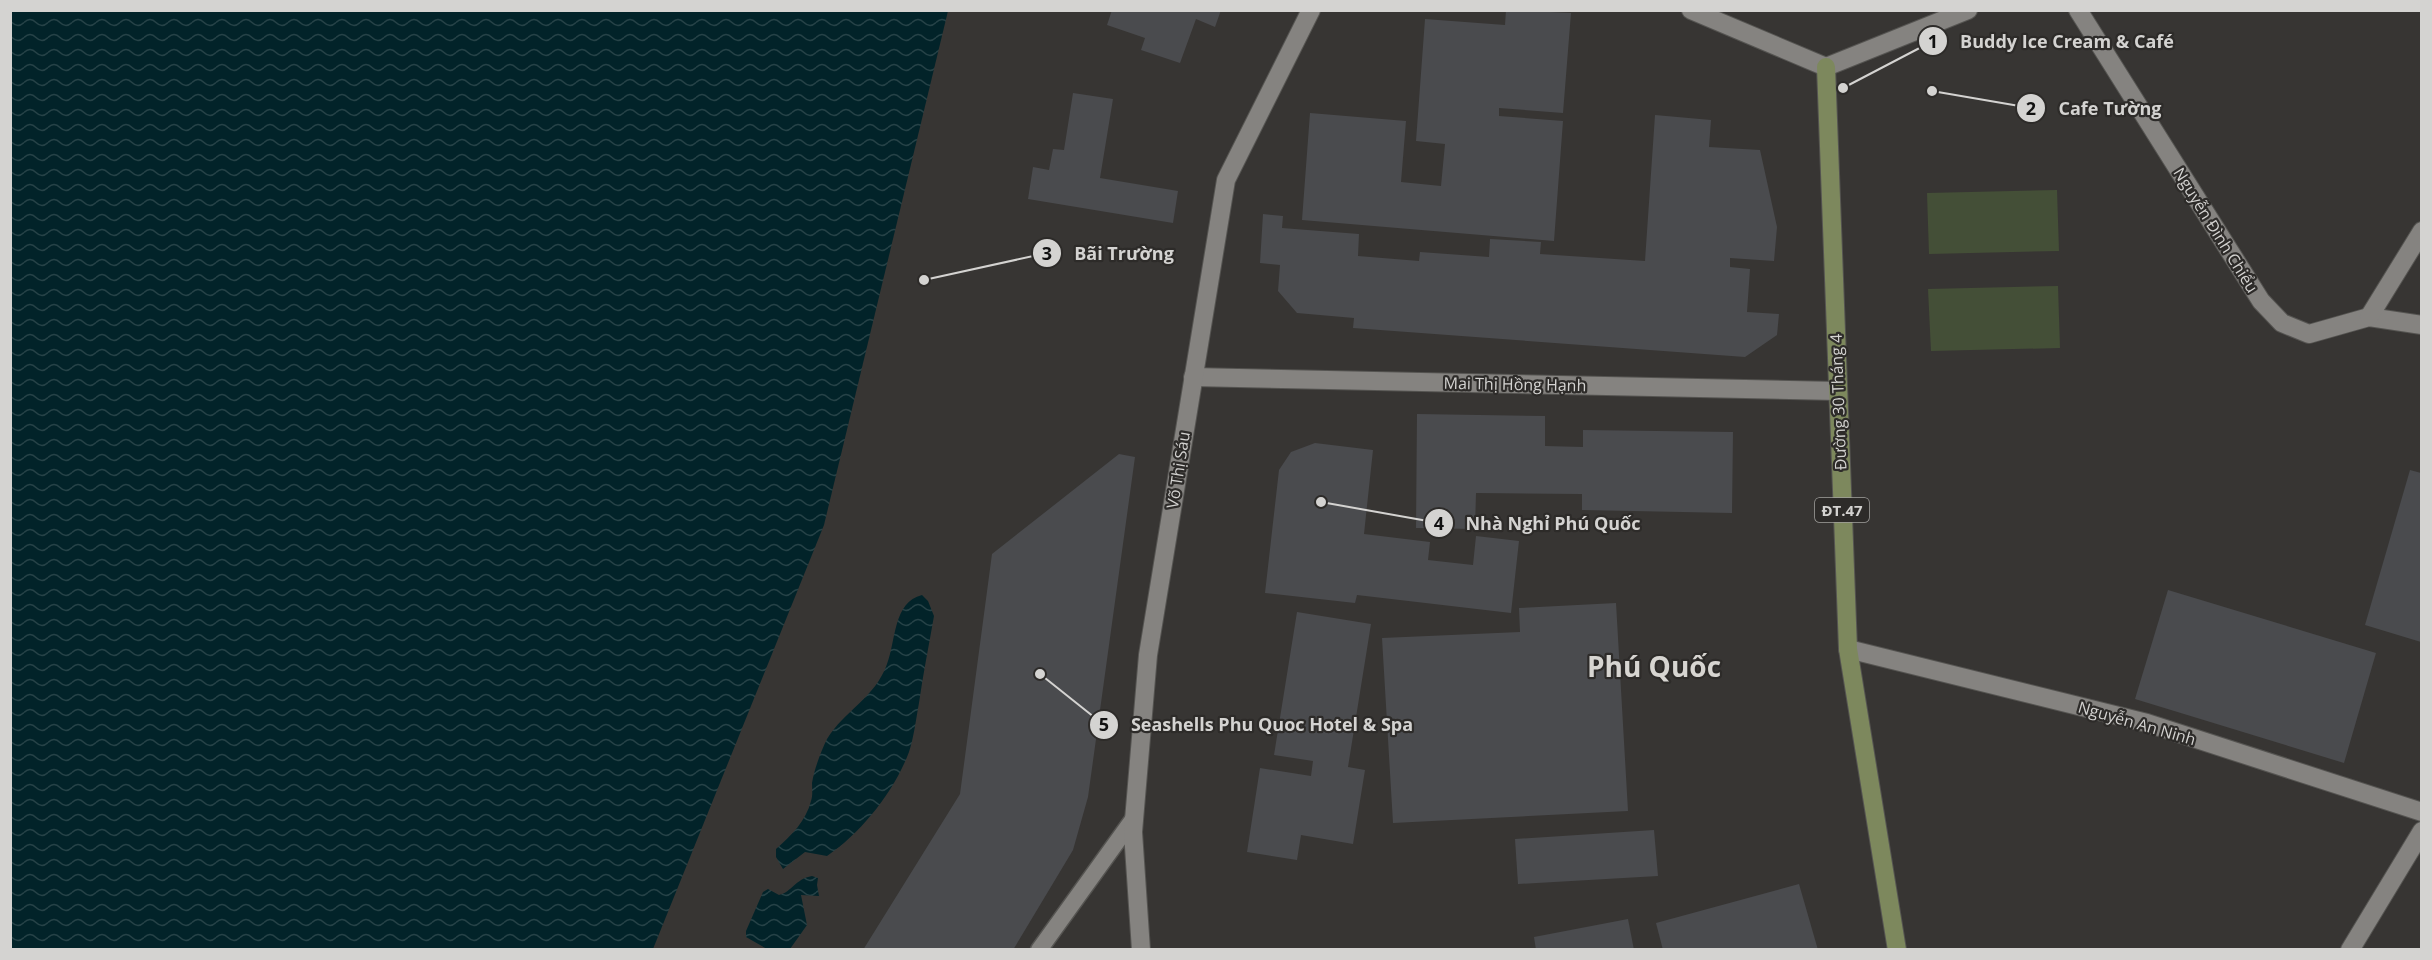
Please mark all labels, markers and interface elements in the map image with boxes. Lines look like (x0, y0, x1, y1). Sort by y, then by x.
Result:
callout: Buddy Ice Cream & Café (1918, 23, 2186, 59)
text: 1 (1928, 29, 1938, 53)
text: Buddy Ice Cream & Café (1960, 29, 2174, 53)
callout: Cafe Tường (2016, 90, 2173, 126)
text: 2 (2026, 96, 2036, 120)
text: Cafe Tường (2059, 96, 2161, 120)
street label: Nguyễn Đình Chiểu (2169, 163, 2263, 297)
callout: Bãi Trường (1032, 235, 1186, 271)
text: 3 (1042, 241, 1052, 265)
text: Bãi Trường (1074, 241, 1174, 265)
street label: Đường 30 Tháng 4 (1825, 333, 1851, 471)
street label: Mai Thị Hồng Hạnh (1443, 372, 1587, 396)
street label: Võ Thị Sáu (1161, 430, 1195, 510)
road number: ĐT.47 (1815, 498, 1869, 522)
callout: Nhà Nghỉ Phú Quốc (1424, 505, 1653, 541)
text: 4 (1434, 511, 1444, 535)
text: Nhà Nghỉ Phú Quốc (1465, 511, 1641, 535)
district label: Phú Quốc (1587, 647, 1721, 685)
street label: Nguyễn An Ninh (2076, 696, 2198, 750)
callout: Seashells Phu Quoc Hotel & Spa (1089, 707, 1425, 743)
text: 5 (1099, 712, 1109, 736)
text: Seashells Phu Quoc Hotel & Spa (1131, 712, 1413, 736)

